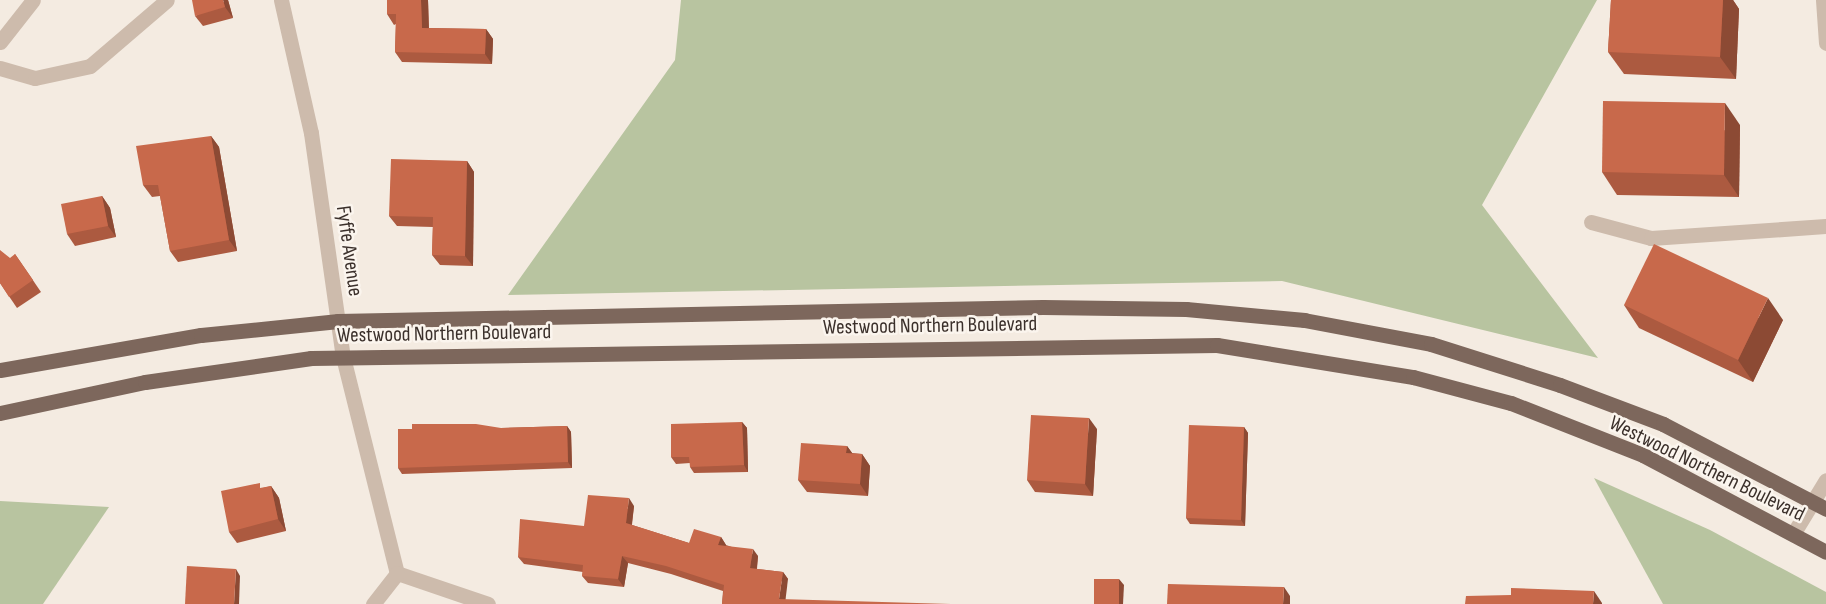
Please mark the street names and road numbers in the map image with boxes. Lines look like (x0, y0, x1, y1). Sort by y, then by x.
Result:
street label: Fyffe Avenue (330, 204, 368, 298)
street label: Westwood Northern Boulevard (823, 312, 1037, 340)
street label: Westwood Northern Boulevard (337, 320, 551, 348)
street label: Westwood Northern Boulevard (1605, 411, 1809, 527)

